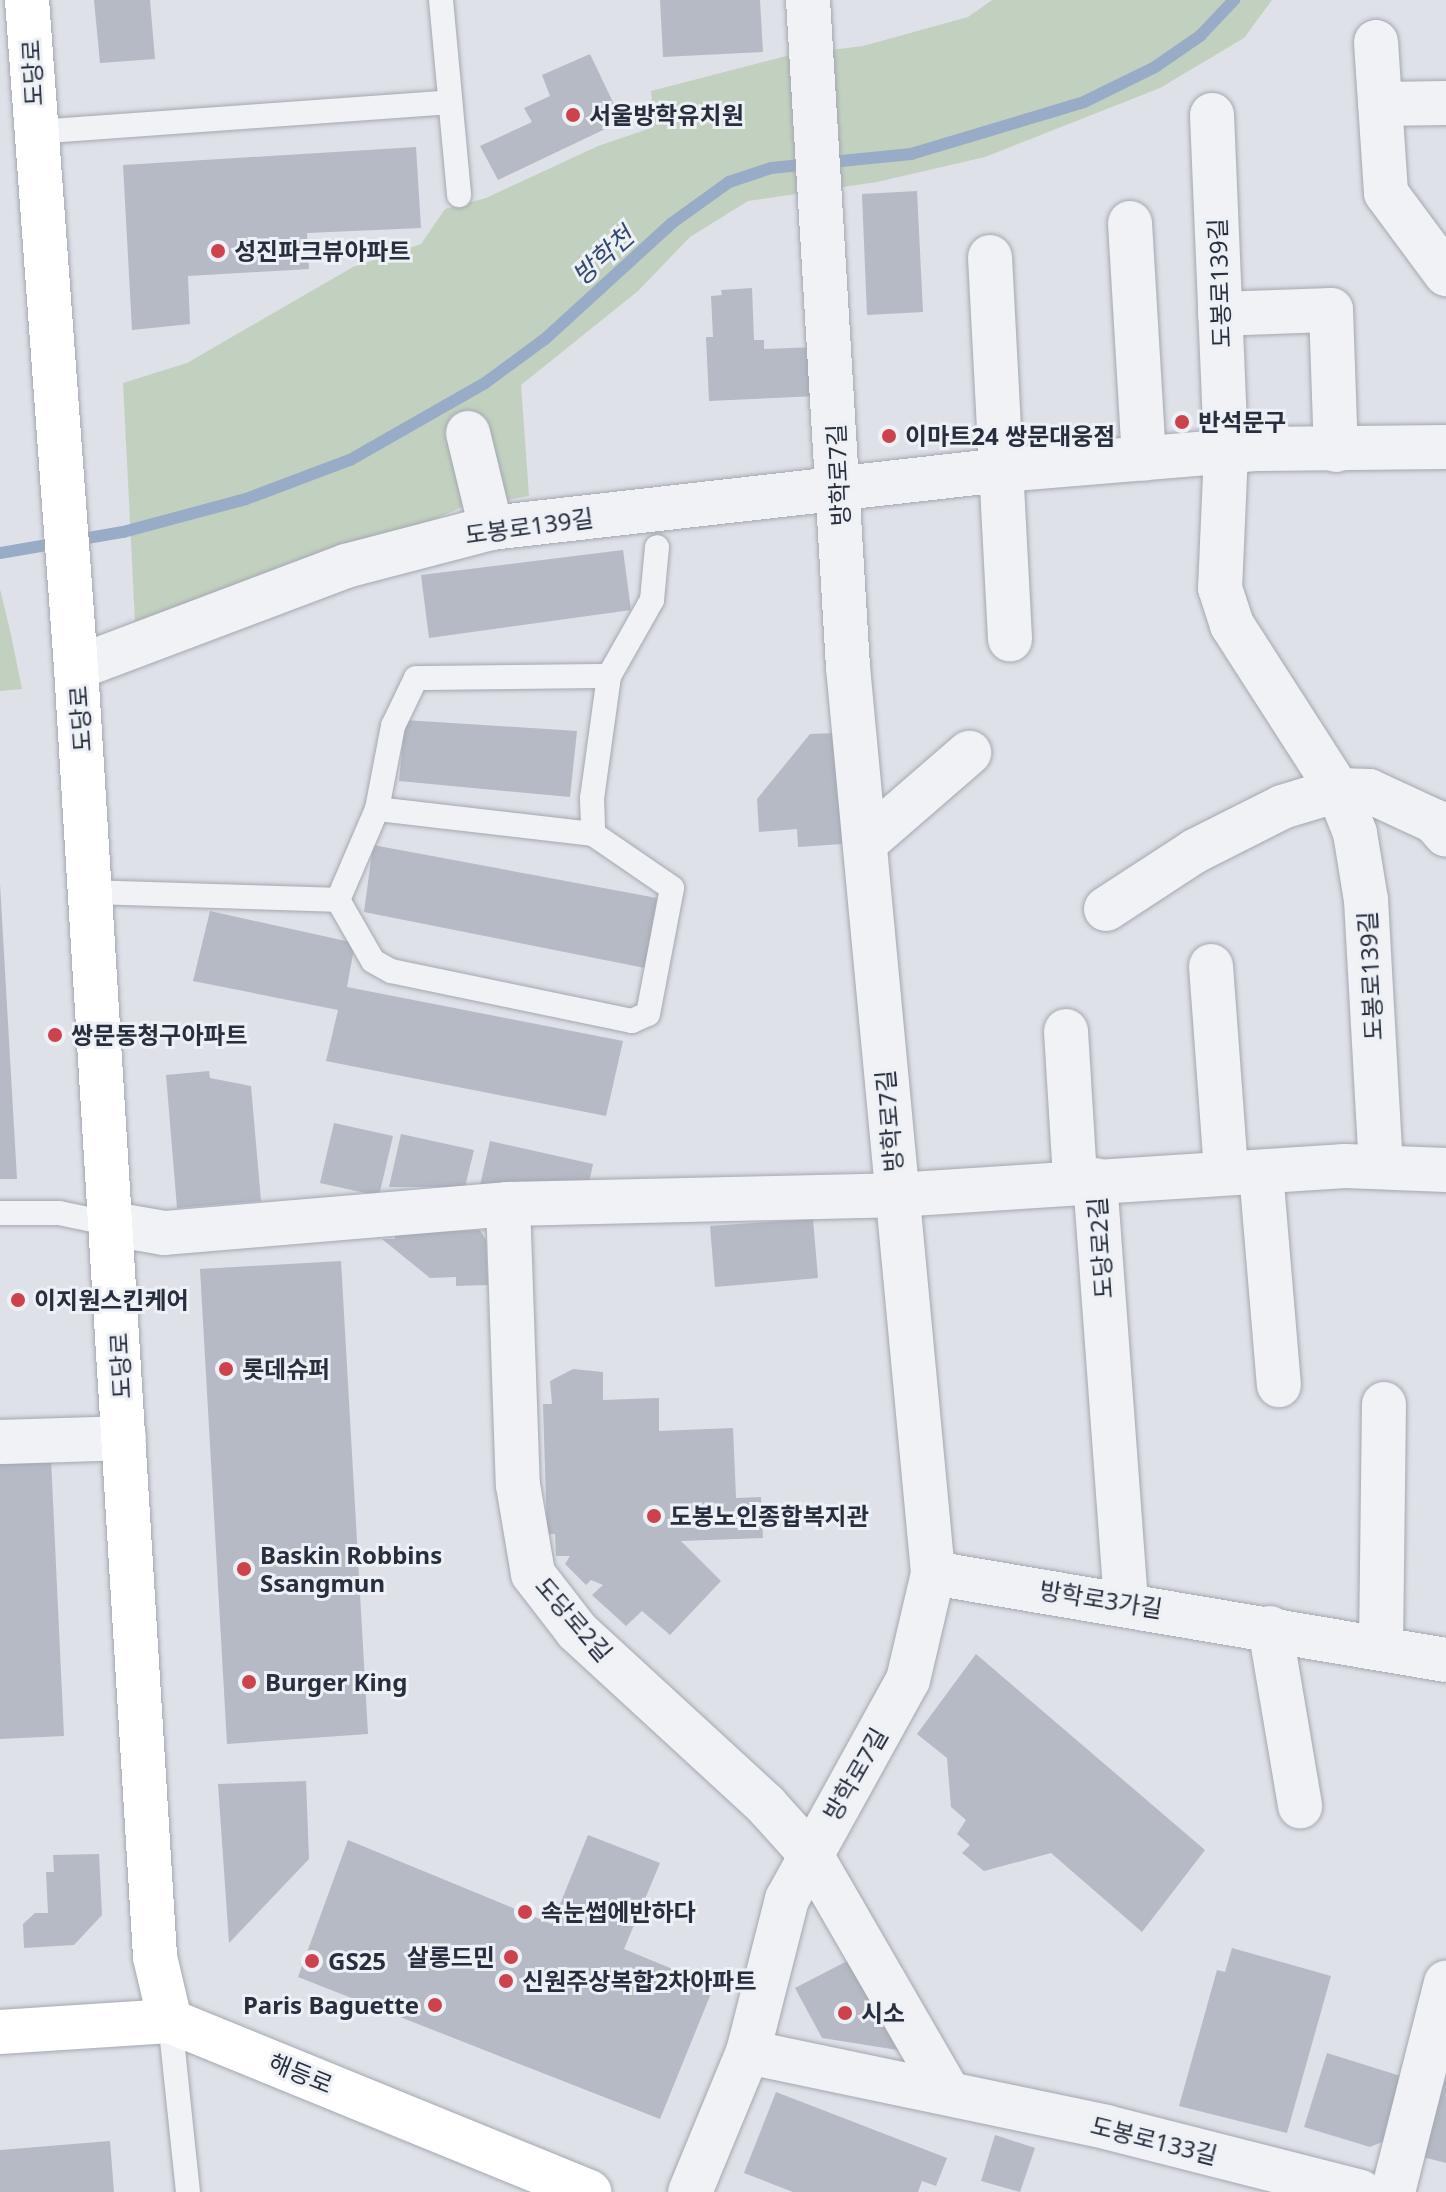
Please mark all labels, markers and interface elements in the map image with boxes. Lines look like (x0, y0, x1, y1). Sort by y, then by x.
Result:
street label: 도당로 (16, 39, 48, 107)
place label: 서울방학유치원 (589, 101, 744, 129)
marker: 서울방학유치원 (564, 106, 582, 124)
street label: 도봉로139길 (1202, 218, 1236, 348)
water label: 방학천 (566, 220, 640, 292)
place label: 성진파크뷰아파트 (234, 237, 411, 265)
marker: 성진파크뷰아파트 (209, 242, 227, 260)
place label: 반석문구 (1198, 408, 1286, 436)
marker: 반석문구 (1173, 413, 1191, 431)
place label: 이마트24 쌍문대웅점 (905, 422, 1115, 450)
street label: 방학로7길 (821, 423, 855, 527)
marker: 이마트24 쌍문대웅점 (880, 427, 898, 445)
street label: 도봉로139길 (463, 503, 595, 549)
street label: 도당로 (63, 685, 97, 753)
street label: 도봉로139길 (1352, 911, 1388, 1041)
place label: 쌍문동청구아파트 (71, 1021, 248, 1049)
marker: 쌍문동청구아파트 (46, 1026, 64, 1044)
street label: 방학로7길 (870, 1069, 908, 1173)
street label: 도당로2길 (1082, 1196, 1118, 1300)
place label: 이지원스킨케어 (34, 1286, 189, 1314)
marker: 이지원스킨케어 (9, 1291, 27, 1309)
street label: 도당로 (104, 1332, 136, 1400)
place label: 롯데슈퍼 (242, 1355, 330, 1383)
marker: 롯데슈퍼 (217, 1360, 235, 1378)
place label: 도봉노인종합복지관 (670, 1502, 869, 1530)
marker: 도봉노인종합복지관 (645, 1507, 663, 1525)
place label: Baskin Robbins Ssangmun (260, 1541, 442, 1597)
marker: Baskin Robbins Ssangmun (235, 1560, 253, 1578)
street label: 도당로2길 (530, 1571, 618, 1667)
street label: 방학로3가길 (1037, 1575, 1165, 1623)
place label: Burger King (265, 1668, 407, 1696)
marker: Burger King (240, 1673, 258, 1691)
street label: 방학로7길 (817, 1723, 893, 1825)
place label: 속눈썹에반하다 (541, 1898, 696, 1926)
marker: 속눈썹에반하다 (516, 1903, 534, 1921)
place label: 살롱드민 (407, 1943, 495, 1971)
place label: GS25 (328, 1947, 386, 1975)
marker: 살롱드민 (502, 1948, 520, 1966)
marker: GS25 (303, 1952, 321, 1970)
place label: 신원주상복합2차아파트 (522, 1967, 757, 1995)
marker: 신원주상복합2차아파트 (497, 1972, 515, 1990)
place label: Paris Baguette (243, 1991, 419, 2019)
marker: Paris Baguette (426, 1996, 444, 2014)
place label: 시소 (861, 1999, 905, 2027)
marker: 시소 (836, 2004, 854, 2022)
street label: 해등로 (265, 2047, 337, 2099)
street label: 도봉로133길 (1088, 2110, 1220, 2170)

